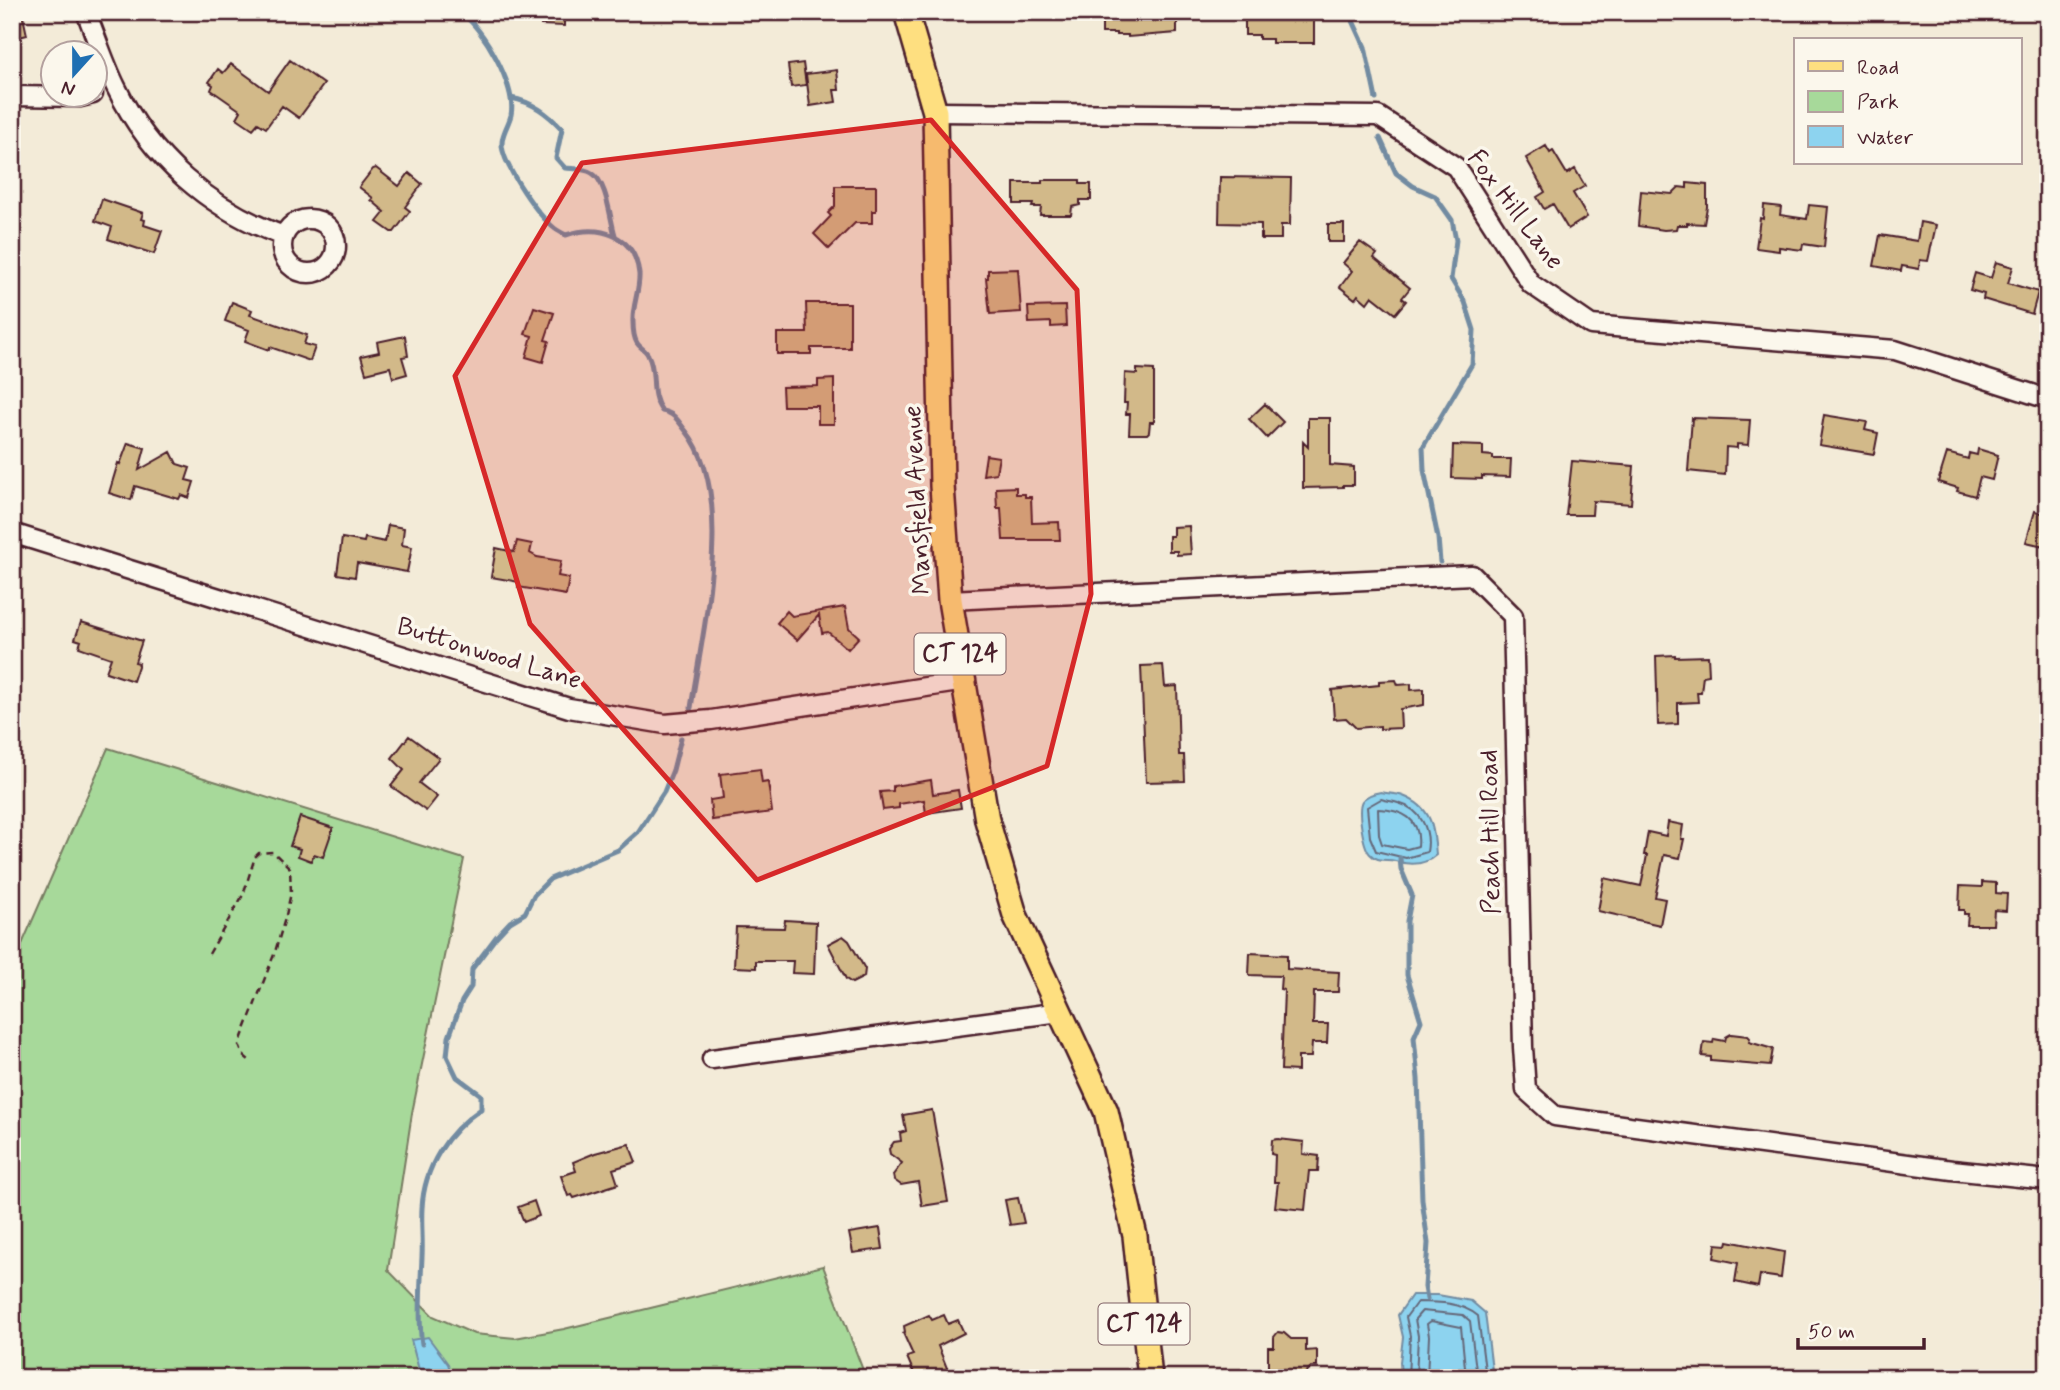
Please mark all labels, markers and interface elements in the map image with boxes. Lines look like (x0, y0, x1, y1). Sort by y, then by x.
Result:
north arrow (38, 38, 108, 108)
legend (1794, 38, 2022, 164)
text: Road (1857, 54, 1899, 82)
text: N (58, 75, 79, 102)
text: Park (1857, 88, 1899, 116)
text: Water (1857, 124, 1913, 152)
street label: Fox Hill Lane (1459, 143, 1571, 277)
street label: Mansfield Avenue (896, 405, 940, 595)
street label: Buttonwood Lane (393, 610, 585, 698)
road number: CT 124 (914, 634, 1006, 674)
street label: Peach Hill Road (1473, 749, 1509, 915)
road number: CT 124 (1098, 1304, 1190, 1344)
scale bar (1798, 1306, 1924, 1350)
text: 50 m (1808, 1318, 1855, 1346)

